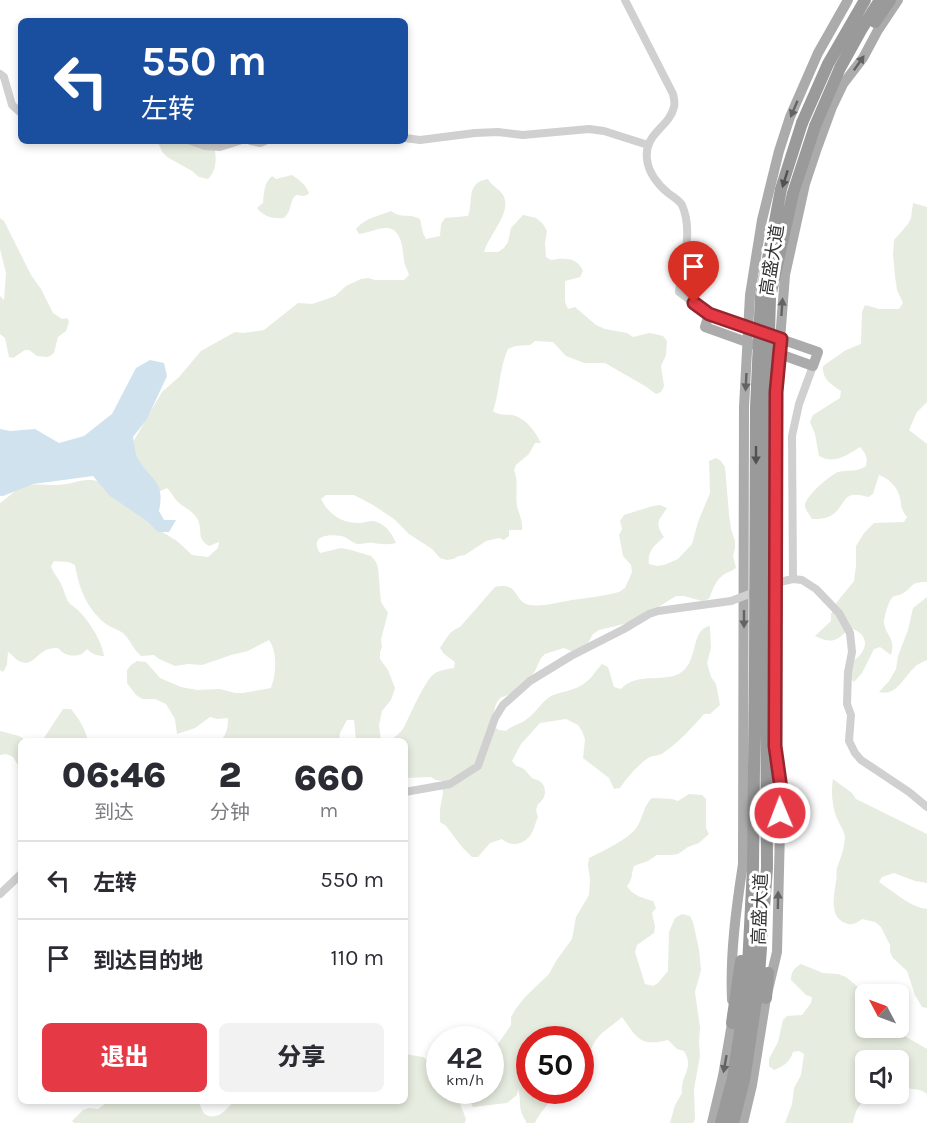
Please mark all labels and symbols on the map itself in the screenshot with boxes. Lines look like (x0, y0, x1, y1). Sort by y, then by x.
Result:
one-way arrow (852, 56, 864, 71)
one-way arrow (789, 100, 799, 118)
one-way arrow (779, 170, 789, 188)
street label: 高盛大道 (756, 223, 788, 297)
pin (668, 241, 719, 303)
one-way arrow (777, 297, 787, 316)
one-way arrow (741, 372, 750, 391)
one-way arrow (751, 446, 761, 465)
one-way arrow (739, 609, 749, 628)
position arrow (748, 781, 812, 845)
street label: 高盛大道 (748, 873, 772, 945)
one-way arrow (773, 890, 783, 909)
north arrow (855, 984, 909, 1038)
speed limit sign: 50 (516, 1026, 594, 1104)
one-way arrow (721, 1055, 730, 1074)

